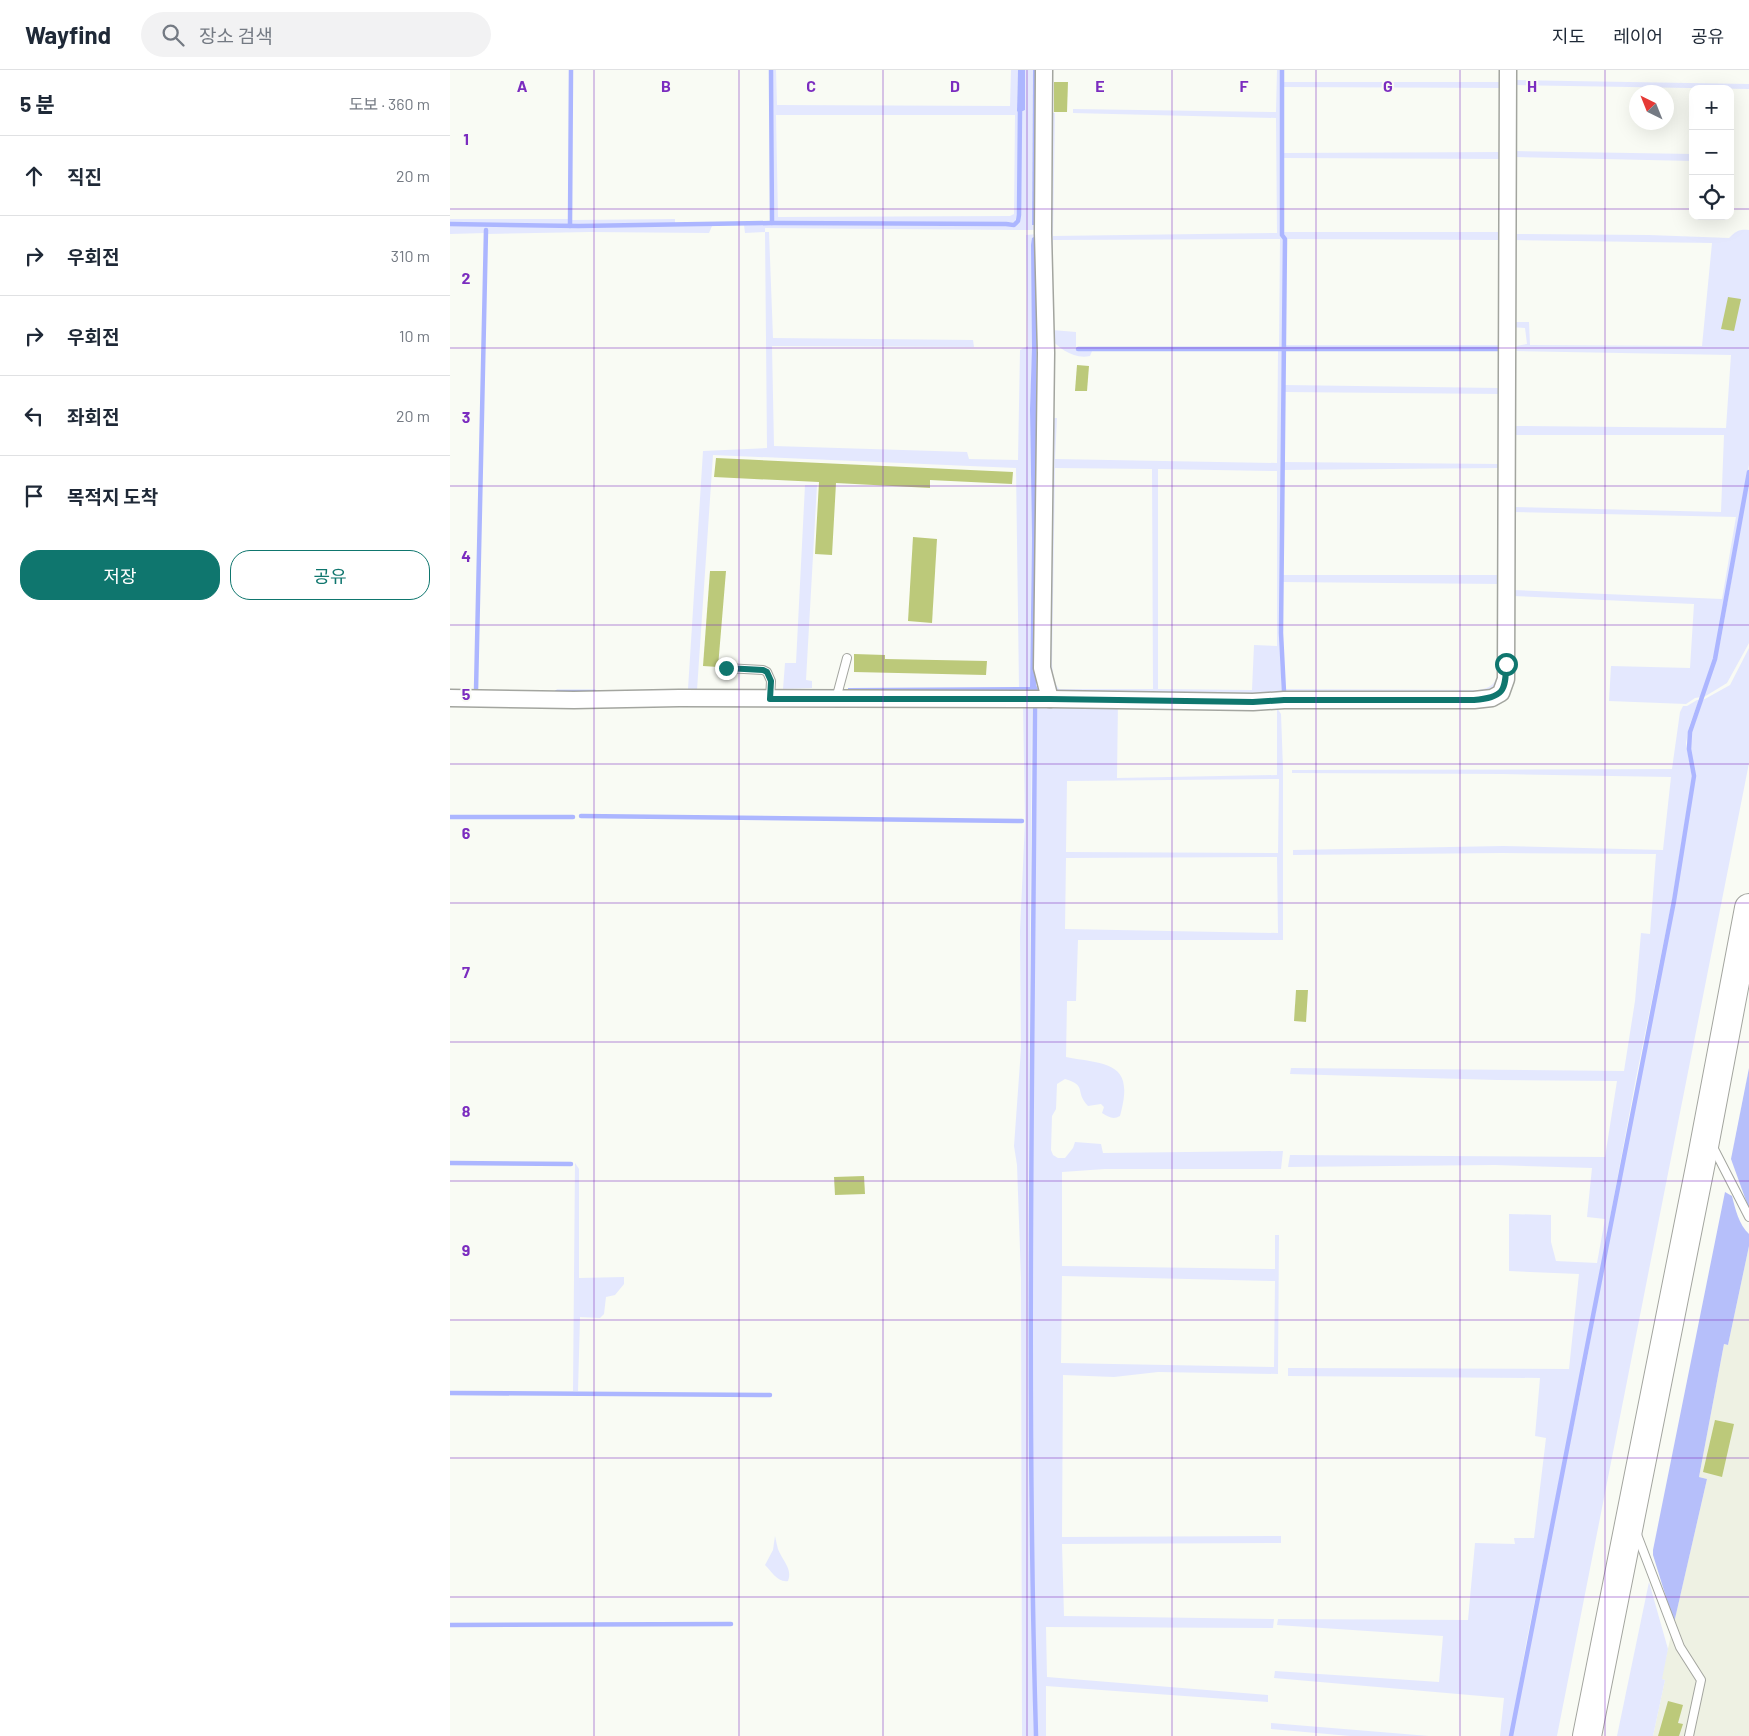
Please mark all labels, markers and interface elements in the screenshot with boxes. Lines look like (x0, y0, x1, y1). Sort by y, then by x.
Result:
search box (141, 12, 491, 57)
text: Wayfind (25, 20, 111, 49)
icon: search (159, 21, 187, 49)
text: 장소 검색 (199, 24, 273, 47)
text: 지도 (1552, 25, 1585, 47)
text: 레이어 (1613, 25, 1663, 47)
text: 공유 (1691, 25, 1724, 47)
text: A (517, 76, 528, 95)
text: B (661, 76, 671, 95)
text: C (806, 76, 816, 95)
text: D (950, 76, 960, 95)
text: E (1095, 76, 1105, 95)
text: F (1240, 76, 1249, 95)
text: G (1383, 76, 1393, 95)
text: H (1527, 76, 1537, 95)
north arrow (1629, 85, 1674, 130)
map controls (1689, 85, 1734, 220)
button: + (1689, 85, 1734, 130)
text: 5 분 (20, 91, 55, 116)
text: 도보 · 360 m (349, 94, 430, 113)
text: 1 (463, 129, 469, 148)
button: − (1689, 130, 1734, 175)
icon: ahead (20, 162, 48, 190)
text: 직진 (67, 165, 102, 188)
text: 20 m (396, 166, 430, 185)
button: locate (1689, 175, 1734, 220)
icon: right (20, 242, 48, 270)
text: 우회전 (67, 245, 119, 268)
text: 310 m (391, 246, 430, 265)
text: 2 (462, 268, 471, 287)
icon: right (20, 322, 48, 350)
text: 우회전 (67, 325, 119, 348)
text: 10 m (399, 326, 430, 345)
icon: left (20, 402, 48, 430)
text: 좌회전 (67, 405, 119, 428)
text: 20 m (396, 406, 430, 425)
text: 3 (462, 407, 470, 426)
icon: arrive (20, 482, 48, 510)
text: 목적지 도착 (67, 485, 158, 508)
text: 4 (461, 546, 471, 565)
button: 저장 (20, 550, 220, 600)
button: 공유 (230, 550, 430, 600)
route start (1495, 653, 1518, 676)
route end (715, 657, 738, 680)
text: 5 (462, 684, 471, 703)
text: 6 (462, 823, 471, 842)
text: 7 (462, 962, 470, 981)
text: 8 (462, 1101, 471, 1120)
text: 9 (462, 1240, 470, 1259)

